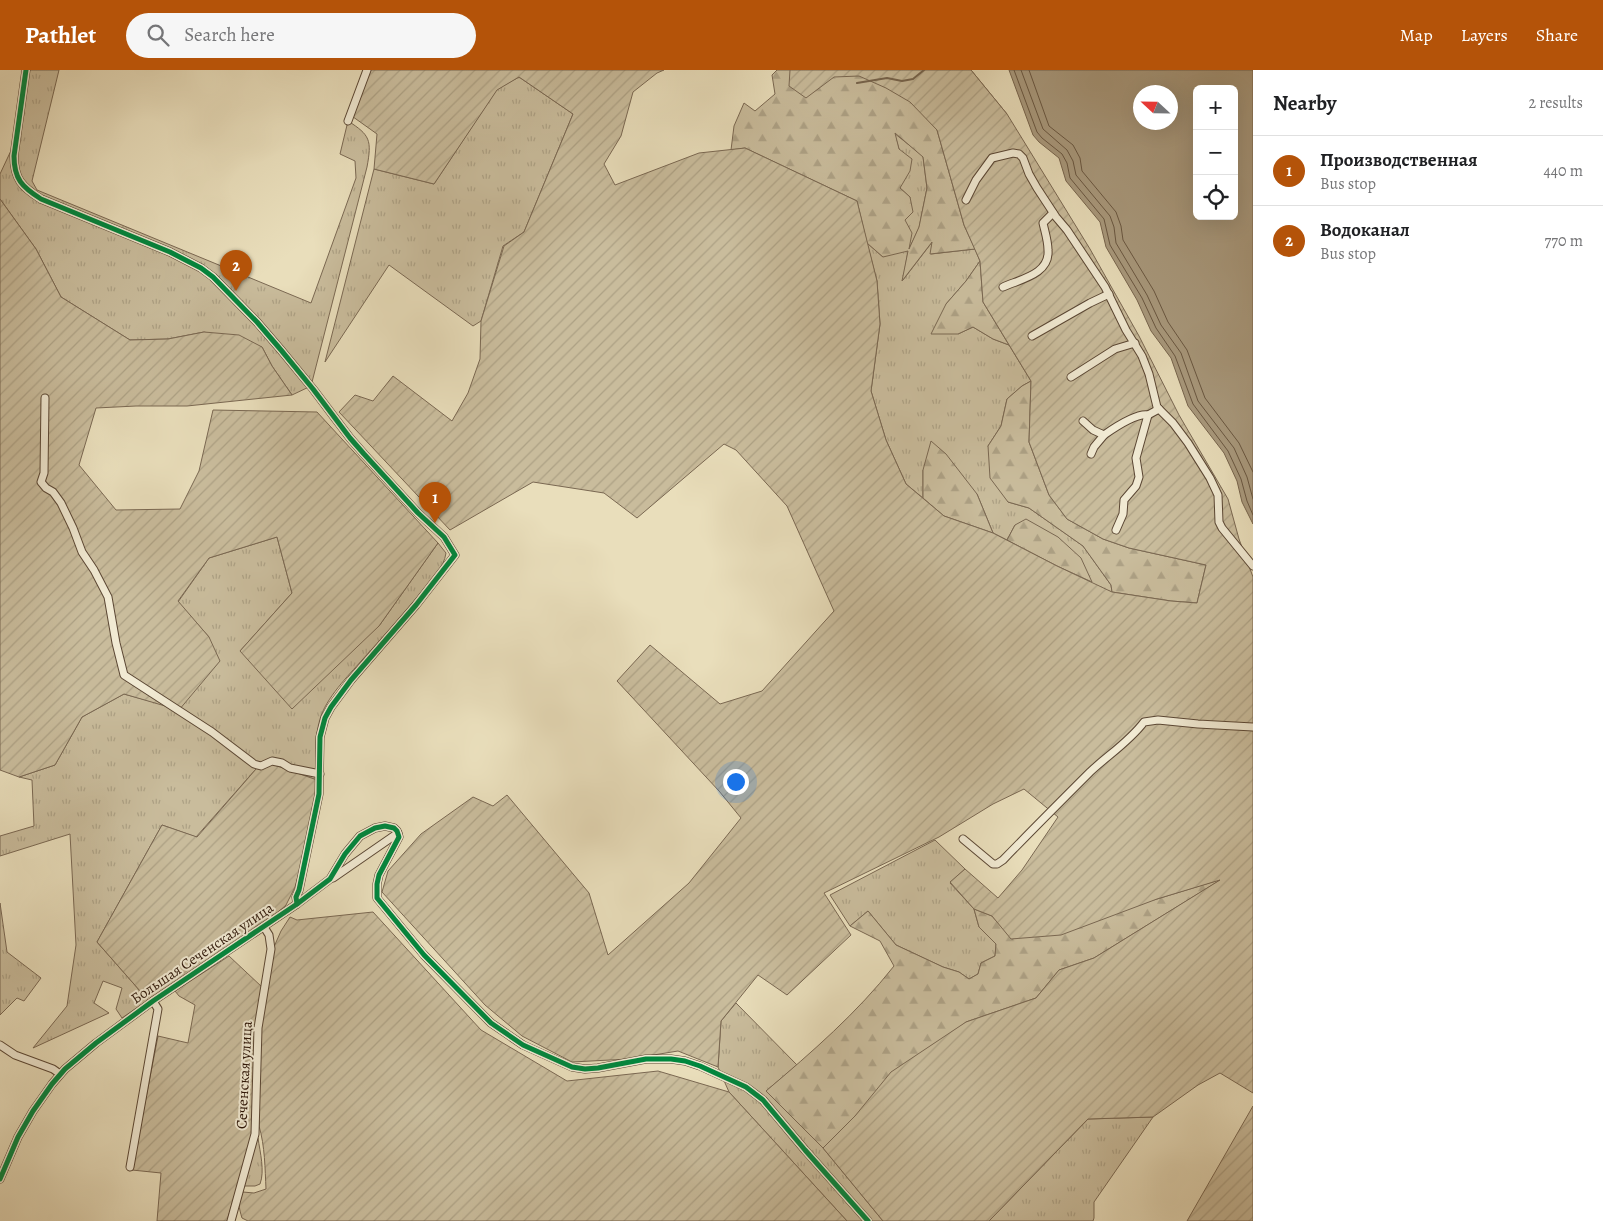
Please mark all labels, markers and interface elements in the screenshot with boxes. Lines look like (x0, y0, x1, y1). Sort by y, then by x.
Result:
search box (126, 13, 476, 58)
text: Pathlet (25, 19, 96, 51)
icon: search (144, 21, 172, 49)
text: Search here (184, 22, 275, 48)
text: Map (1400, 23, 1433, 47)
text: Layers (1461, 23, 1508, 47)
text: Share (1536, 23, 1578, 47)
north arrow (1133, 85, 1178, 130)
map controls (1193, 85, 1238, 220)
button: + (1193, 85, 1238, 130)
text: Nearby (1273, 89, 1336, 117)
text: 2 results (1528, 92, 1583, 114)
button: − (1193, 130, 1238, 175)
text: Производственная (1320, 147, 1478, 173)
text: 1 (1286, 160, 1292, 182)
text: 440 m (1543, 160, 1583, 182)
text: Bus stop (1320, 173, 1376, 195)
button: locate (1193, 175, 1238, 220)
text: Водоканал (1320, 217, 1410, 243)
text: 2 (1285, 230, 1293, 252)
text: 770 m (1545, 230, 1583, 252)
text: Bus stop (1320, 243, 1376, 265)
pin: 2 (220, 250, 252, 291)
pin: 1 (419, 482, 451, 523)
your location (723, 769, 749, 795)
street label: Большая Сеченская улица (127, 898, 277, 1008)
street label: Сеченская улица (231, 1020, 257, 1129)

